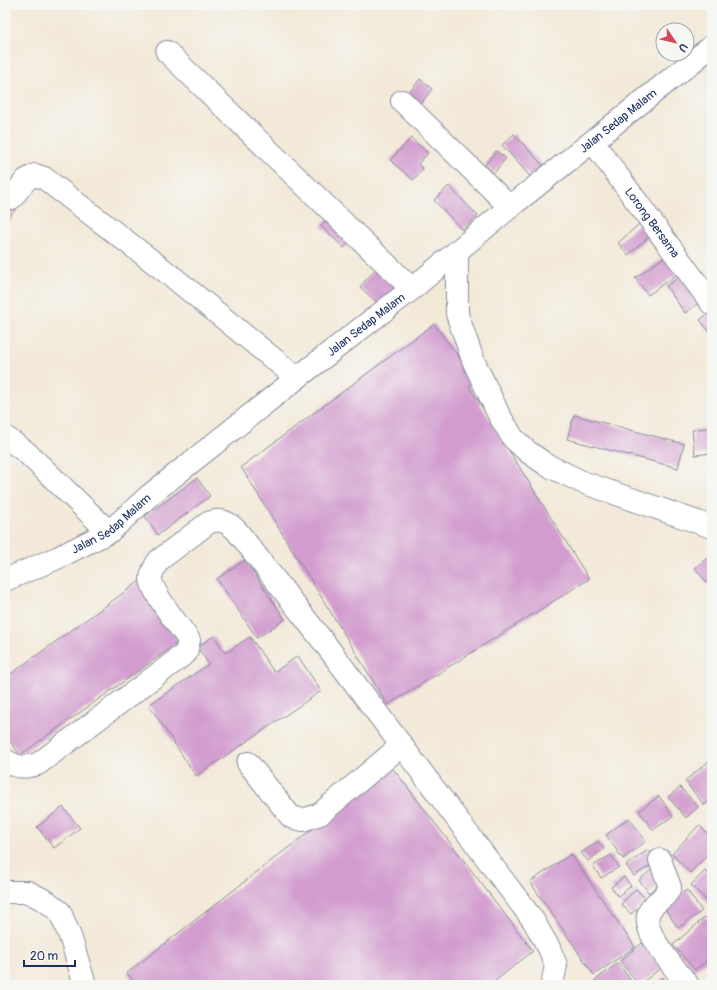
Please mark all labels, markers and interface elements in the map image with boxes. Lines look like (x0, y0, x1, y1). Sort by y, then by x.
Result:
north arrow (655, 22, 695, 62)
text: U (675, 41, 690, 54)
street label: Jalan Sedap Malam (576, 85, 660, 156)
street label: Lorong Bersama (622, 185, 683, 261)
street label: Jalan Sedap Malam (324, 289, 408, 360)
street label: Jalan Sedap Malam (69, 490, 154, 557)
scale bar (24, 942, 75, 968)
text: 20 m (30, 949, 59, 964)

